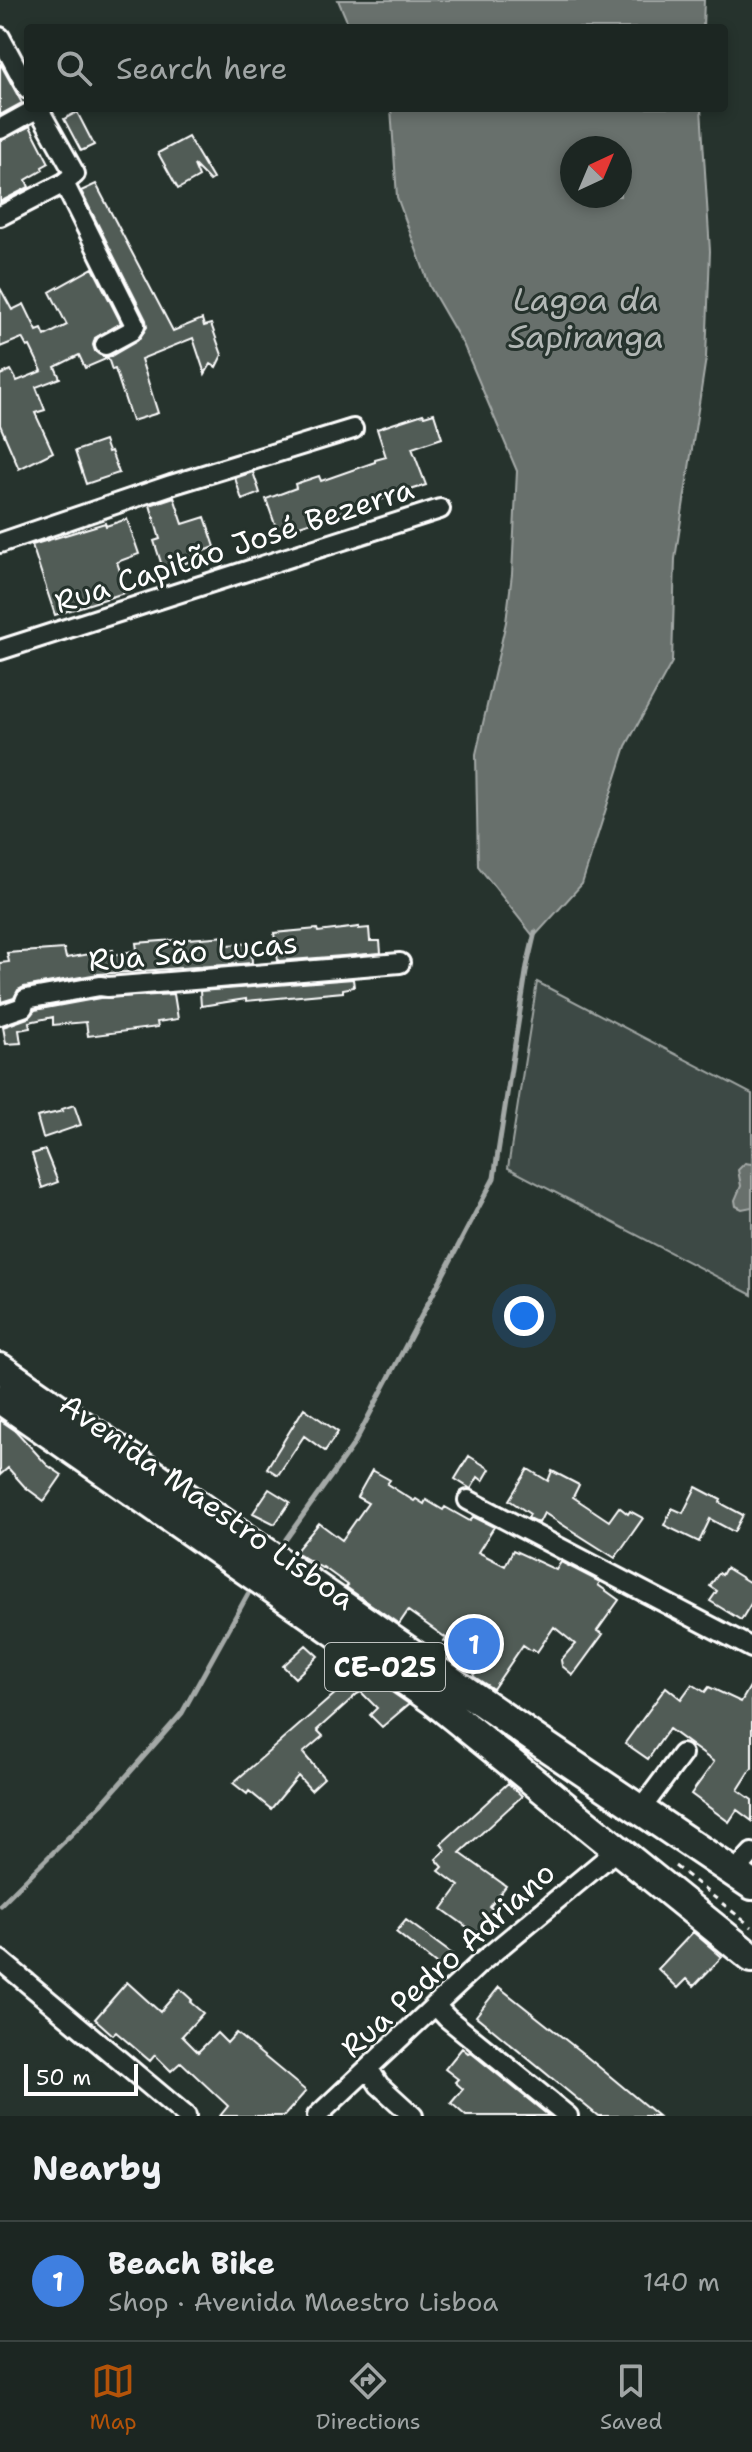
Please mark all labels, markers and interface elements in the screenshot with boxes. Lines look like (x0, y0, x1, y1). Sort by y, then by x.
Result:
search box (24, 24, 728, 112)
icon: search (52, 46, 96, 90)
text: Search here (116, 48, 287, 89)
north arrow (560, 136, 632, 208)
water label: Lagoa da Sapiranga (508, 278, 664, 358)
street label: Rua Capitão José Bezerra (49, 468, 419, 623)
street label: Rua São Lucas (87, 922, 299, 981)
your location (504, 1296, 544, 1336)
street label: Avenida Maestro Lisboa (51, 1384, 363, 1619)
pin: 1 (448, 1614, 500, 1674)
road number: CE-025 (325, 1643, 445, 1691)
street label: Rua Pedro Adriano (332, 1852, 564, 2067)
scale bar (24, 2060, 138, 2096)
text: 50 m (36, 2063, 91, 2092)
text: Nearby (32, 2145, 162, 2191)
text: Beach Bike (108, 2243, 275, 2284)
text: 1 (52, 2264, 64, 2299)
text: 140 m (643, 2264, 720, 2299)
text: Shop · Avenida Maestro Lisboa (108, 2284, 499, 2319)
tab: Map (90, 2359, 137, 2436)
tab: Directions (316, 2359, 421, 2436)
tab: Saved (600, 2359, 662, 2436)

